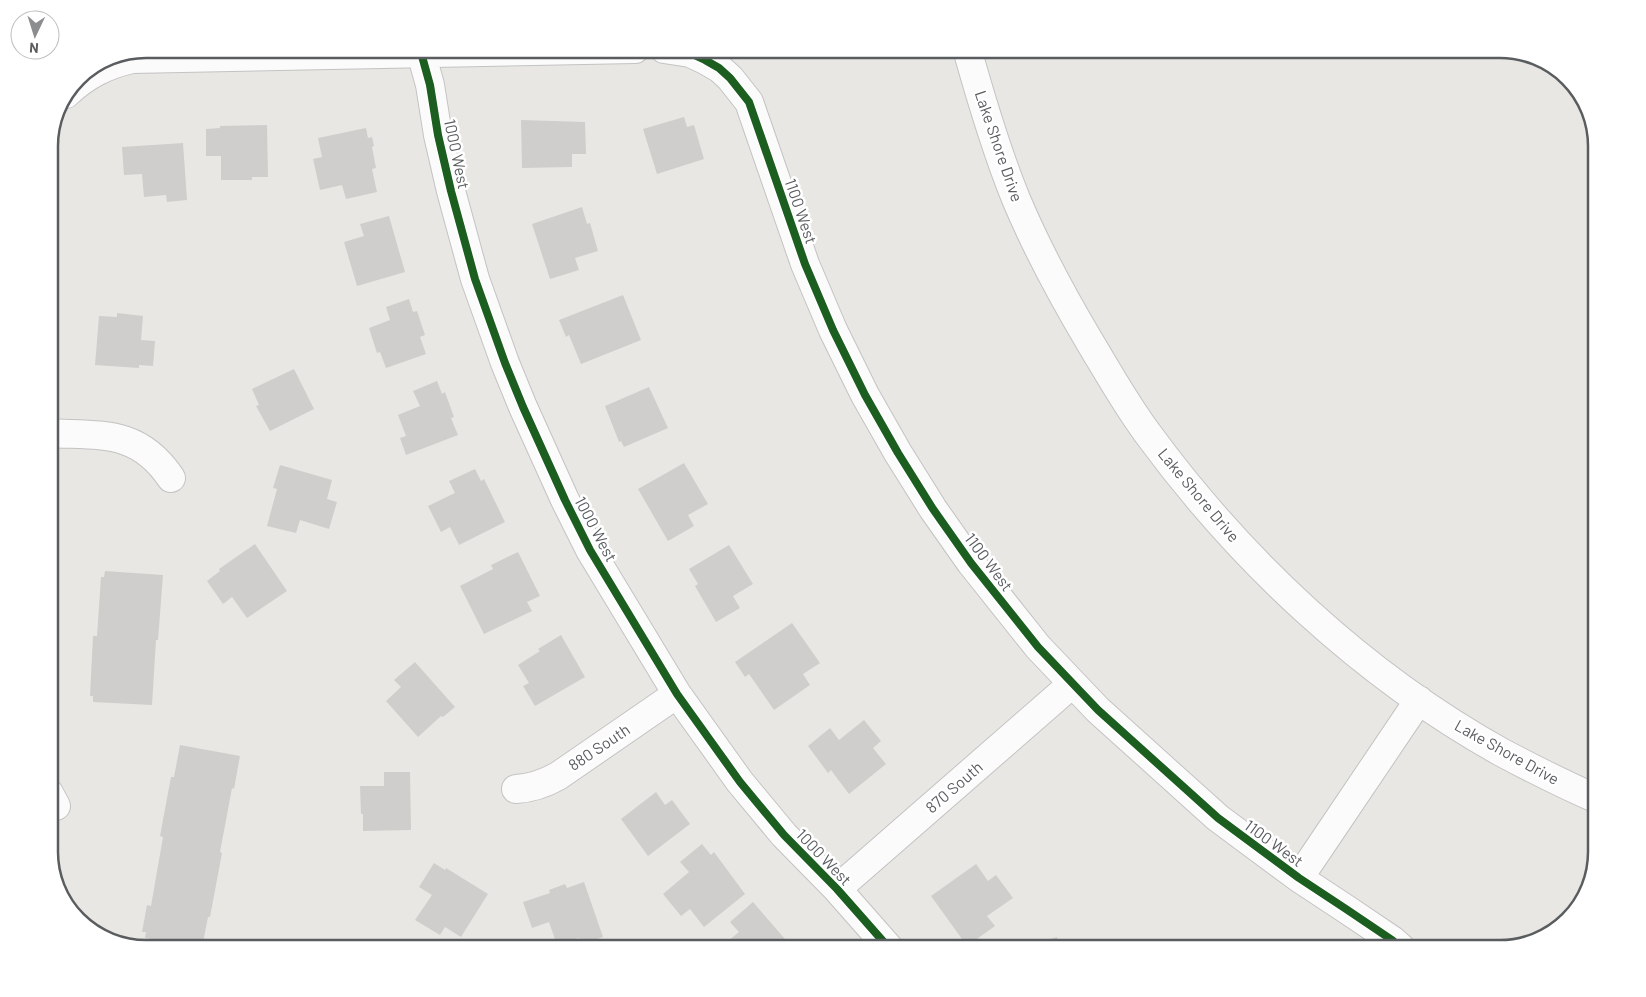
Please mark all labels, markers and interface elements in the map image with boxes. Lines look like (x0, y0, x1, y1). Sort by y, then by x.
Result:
north arrow (10, 10, 60, 60)
text: N (29, 40, 39, 57)
street label: Lake Shore Drive (972, 88, 1027, 204)
street label: 1000 West (441, 117, 474, 191)
street label: 1100 West (781, 176, 821, 246)
street label: Lake Shore Drive (1155, 444, 1244, 545)
street label: 1000 West (571, 493, 622, 565)
street label: 1100 West (961, 529, 1017, 594)
street label: Lake Shore Drive (1452, 715, 1563, 788)
street label: 880 South (564, 719, 633, 774)
street label: 870 South (921, 757, 986, 817)
street label: 1100 West (1241, 815, 1307, 870)
street label: 1000 West (793, 824, 856, 889)

